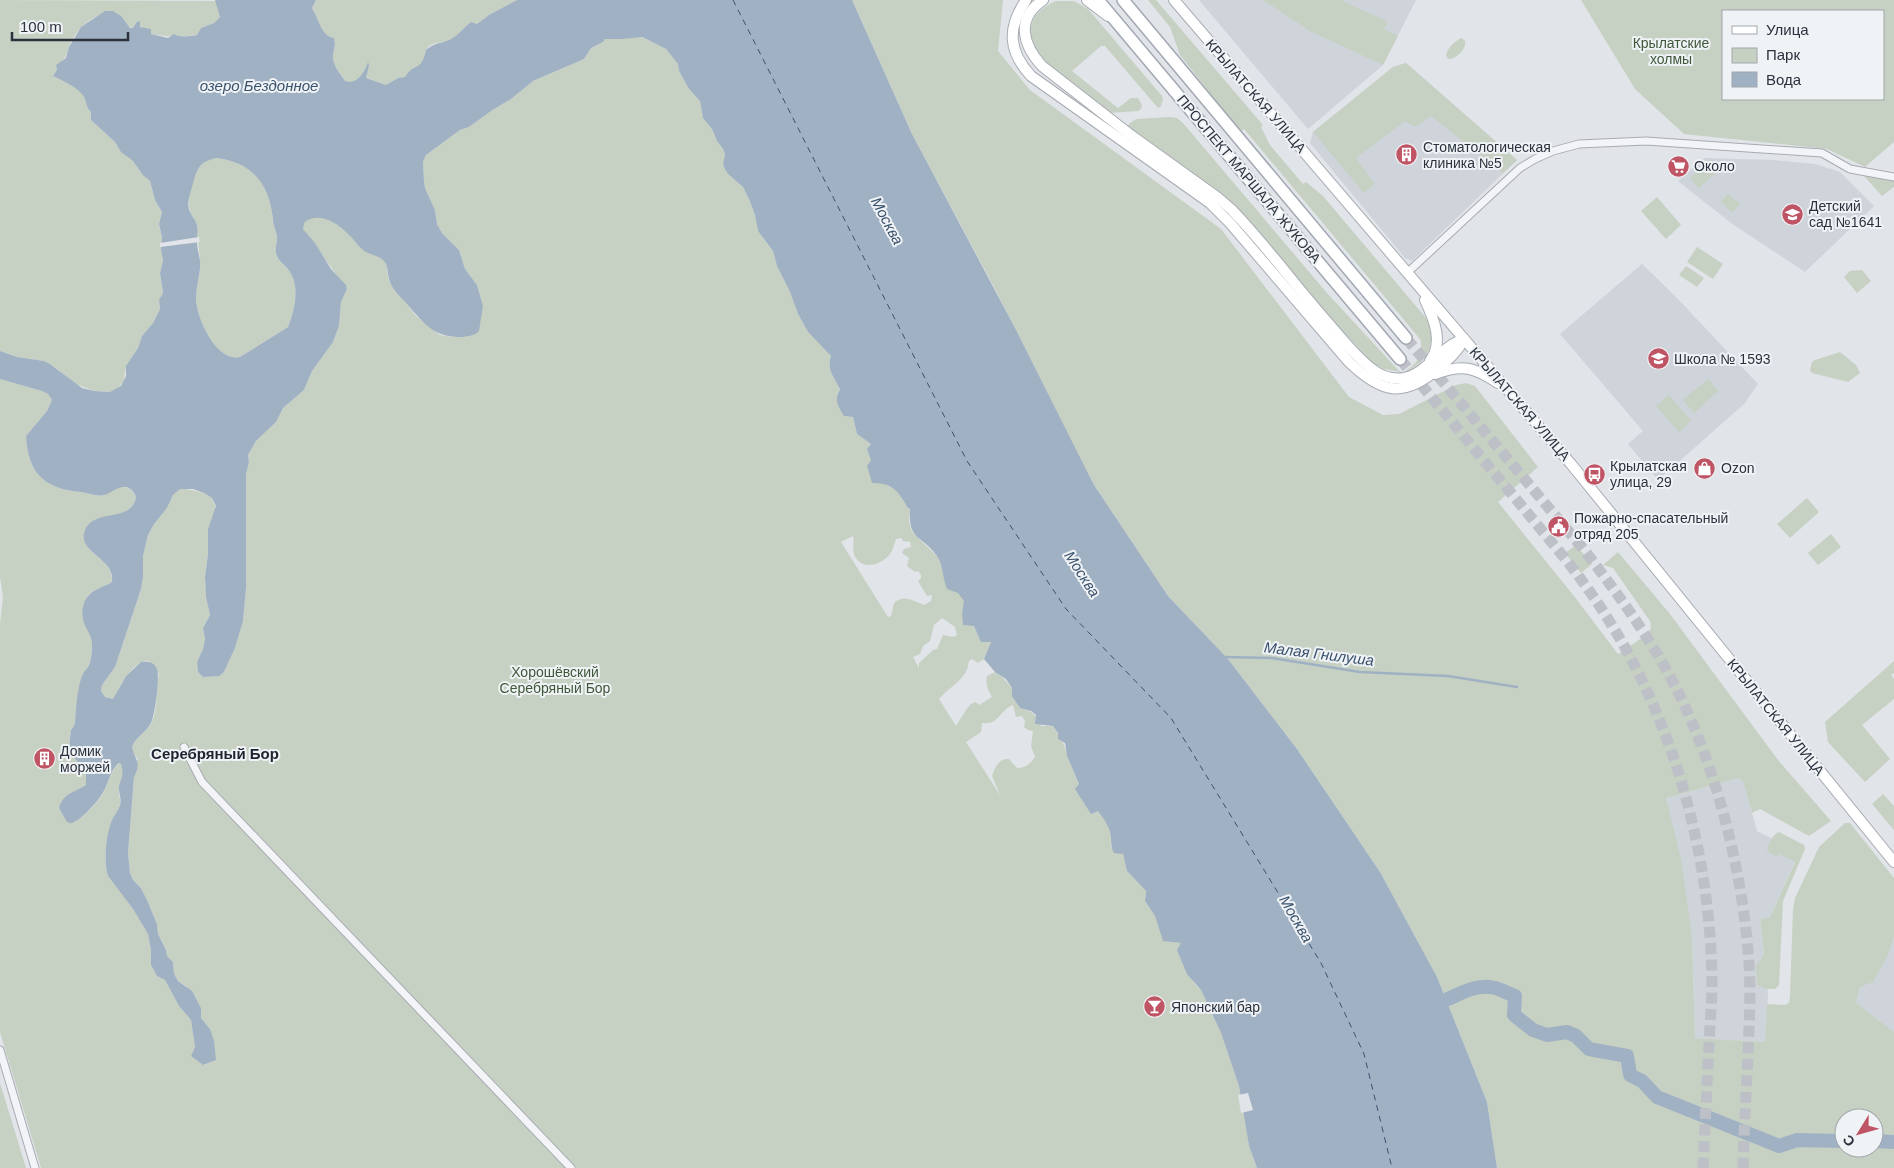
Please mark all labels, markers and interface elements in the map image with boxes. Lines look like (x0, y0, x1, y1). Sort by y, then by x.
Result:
scale bar (12, 10, 129, 42)
legend (1722, 10, 1884, 100)
text: 100 m (20, 18, 62, 35)
text: Улица (1766, 21, 1809, 38)
park label: Крылатские холмы (1633, 35, 1710, 67)
street label: КРЫЛАТСКАЯ УЛИЦА (1202, 36, 1310, 156)
text: Парк (1766, 46, 1800, 63)
text: Вода (1766, 71, 1802, 88)
water label: озеро Бездонное (200, 77, 318, 94)
street label: ПРОСПЕКТ МАРШАЛА ЖУКОВА (1174, 92, 1325, 267)
place label: Стоматологическая клиника №5 (1423, 139, 1551, 171)
building icon: Стоматологическая клиника №5 (1395, 143, 1419, 167)
supermarket icon: Около (1666, 154, 1690, 178)
place label: Около (1694, 158, 1735, 174)
water label: Москва (868, 194, 907, 247)
place label: Детский сад №1641 (1809, 198, 1882, 230)
school or university icon: Детский сад №1641 (1781, 202, 1805, 226)
street label: КРЫЛАТСКАЯ УЛИЦА (1466, 344, 1574, 464)
school or university icon: Школа № 1593 (1646, 347, 1670, 371)
place label: Школа № 1593 (1674, 351, 1771, 367)
shop icon: Ozon (1693, 456, 1717, 480)
place label: Крылатская улица, 29 (1610, 458, 1687, 490)
place label: Ozon (1721, 460, 1754, 476)
bus stop icon: Крылатская улица, 29 (1582, 462, 1606, 486)
place label: Пожарно-спасательный отряд 205 (1574, 510, 1728, 542)
public building icon: Пожарно-спасательный отряд 205 (1546, 514, 1570, 538)
water label: Москва (1061, 548, 1104, 600)
water label: Малая Гнилуша (1263, 638, 1375, 669)
street label: КРЫЛАТСКАЯ УЛИЦА (1724, 656, 1828, 779)
park label: Хорошёвский Серебряный Бор (500, 664, 611, 696)
place label: Домик моржей (60, 743, 110, 775)
district label: Серебряный Бор (151, 745, 279, 762)
building icon: Домик моржей (32, 747, 56, 771)
water label: Москва (1276, 892, 1317, 945)
bar icon: Японский бар (1143, 995, 1167, 1019)
place label: Японский бар (1171, 999, 1260, 1015)
north arrow (1834, 1108, 1884, 1158)
text: С (1839, 1132, 1858, 1150)

